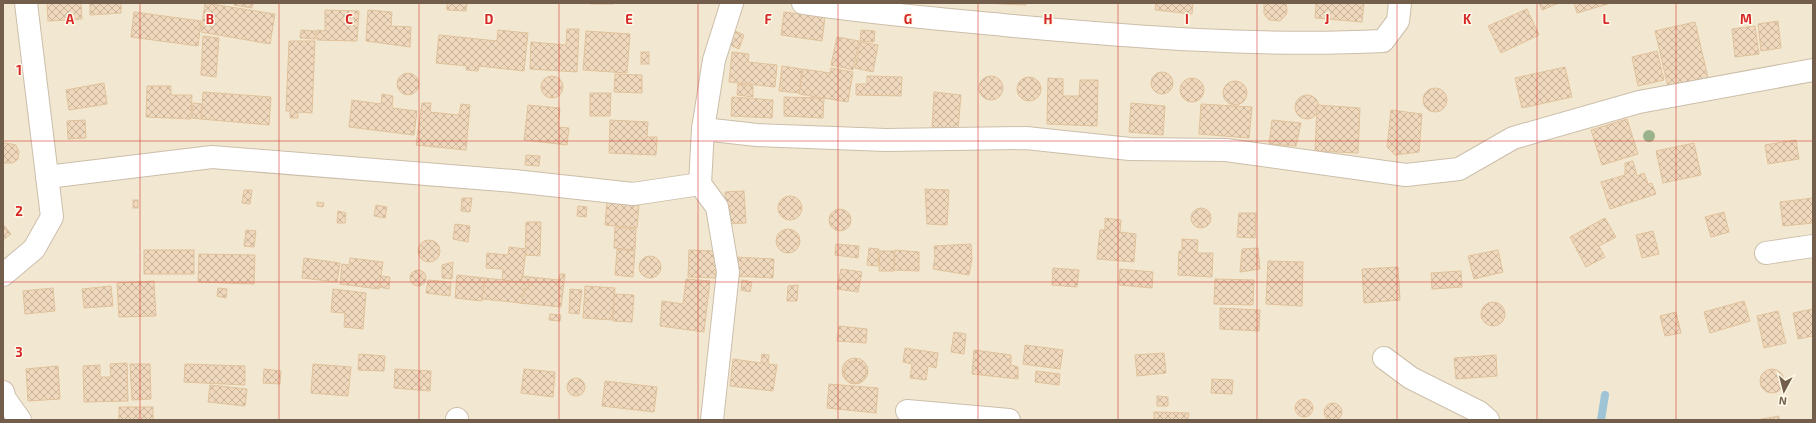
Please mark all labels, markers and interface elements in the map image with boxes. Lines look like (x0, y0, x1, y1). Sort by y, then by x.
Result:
text: A (66, 11, 75, 27)
text: B (206, 11, 214, 27)
text: C (345, 11, 353, 27)
text: D (485, 11, 494, 27)
text: E (625, 11, 633, 27)
text: F (764, 11, 772, 27)
text: G (904, 11, 912, 27)
text: H (1044, 11, 1053, 27)
text: I (1185, 11, 1189, 27)
text: J (1325, 11, 1329, 27)
text: K (1463, 11, 1472, 27)
text: L (1603, 11, 1610, 27)
text: M (1740, 11, 1752, 27)
text: 1 (16, 62, 22, 78)
text: 2 (15, 203, 23, 219)
text: 3 (15, 344, 23, 360)
north arrow (1764, 371, 1804, 411)
text: N (1778, 394, 1787, 408)

